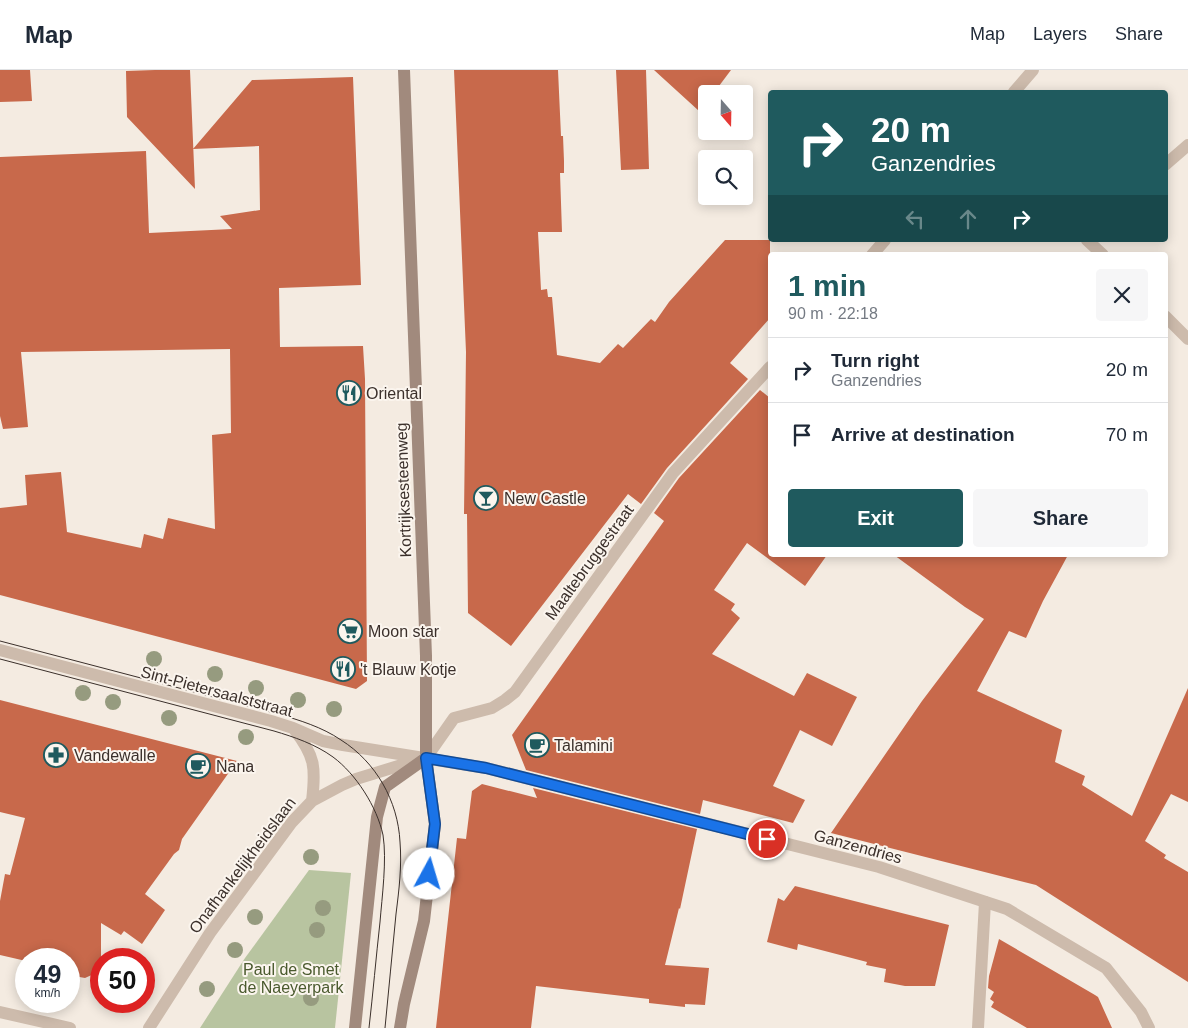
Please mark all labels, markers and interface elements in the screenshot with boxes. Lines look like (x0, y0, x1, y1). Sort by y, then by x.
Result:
text: Map (25, 21, 73, 48)
text: Map (970, 24, 1005, 44)
text: Layers (1033, 24, 1087, 44)
text: Share (1115, 24, 1163, 44)
north arrow (698, 85, 752, 140)
map controls (698, 85, 753, 205)
icon: right (788, 110, 853, 175)
text: 20 m (871, 110, 951, 149)
button: search (698, 150, 753, 205)
text: Ganzendries (871, 151, 996, 176)
icon: left (901, 205, 929, 233)
icon: ahead (954, 205, 982, 233)
icon: right (1007, 205, 1035, 233)
text: 1 min (788, 269, 866, 302)
button: close (1096, 269, 1148, 321)
text: 90 m · 22:18 (788, 305, 878, 322)
text: Turn right (831, 350, 919, 371)
icon: right (788, 356, 816, 384)
text: 20 m (1106, 359, 1148, 380)
text: Ganzendries (831, 372, 922, 389)
restaurant icon: Oriental (336, 380, 362, 406)
place label: Oriental (366, 385, 422, 402)
icon: arrive (788, 421, 816, 449)
street label: Kortrijksesteenweg (393, 422, 414, 558)
text: Arrive at destination (831, 424, 1015, 445)
text: 70 m (1106, 424, 1148, 445)
bar icon: New Castle (473, 485, 499, 511)
button: Exit (788, 489, 963, 547)
button: Share (973, 489, 1148, 547)
place label: New Castle (504, 490, 586, 507)
street label: Maaltebruggestraat (542, 501, 637, 623)
supermarket icon: Moon star (337, 618, 363, 644)
place label: Moon star (368, 623, 440, 640)
restaurant icon: 't Blauw Kotje (330, 656, 356, 682)
place label: 't Blauw Kotje (360, 661, 457, 678)
street label: Sint-Pietersaalststraat (139, 663, 295, 720)
cafe icon: Talamini (524, 732, 550, 758)
place label: Talamini (554, 737, 613, 754)
pharmacy icon: Vandewalle (43, 742, 69, 768)
place label: Vandewalle (74, 747, 156, 764)
cafe icon: Nana (185, 753, 211, 779)
place label: Nana (216, 758, 254, 775)
street label: Onafhankelijkheidslaan (186, 794, 299, 936)
pin (746, 818, 788, 860)
icon: arrive (753, 825, 781, 853)
street label: Ganzendries (812, 827, 904, 866)
position arrow (402, 847, 454, 899)
speed limit sign: 50 (90, 948, 155, 1013)
text: 49 (34, 960, 61, 988)
park label: Paul de Smet de Naeyerpark (239, 961, 344, 996)
text: km/h (34, 986, 61, 1000)

